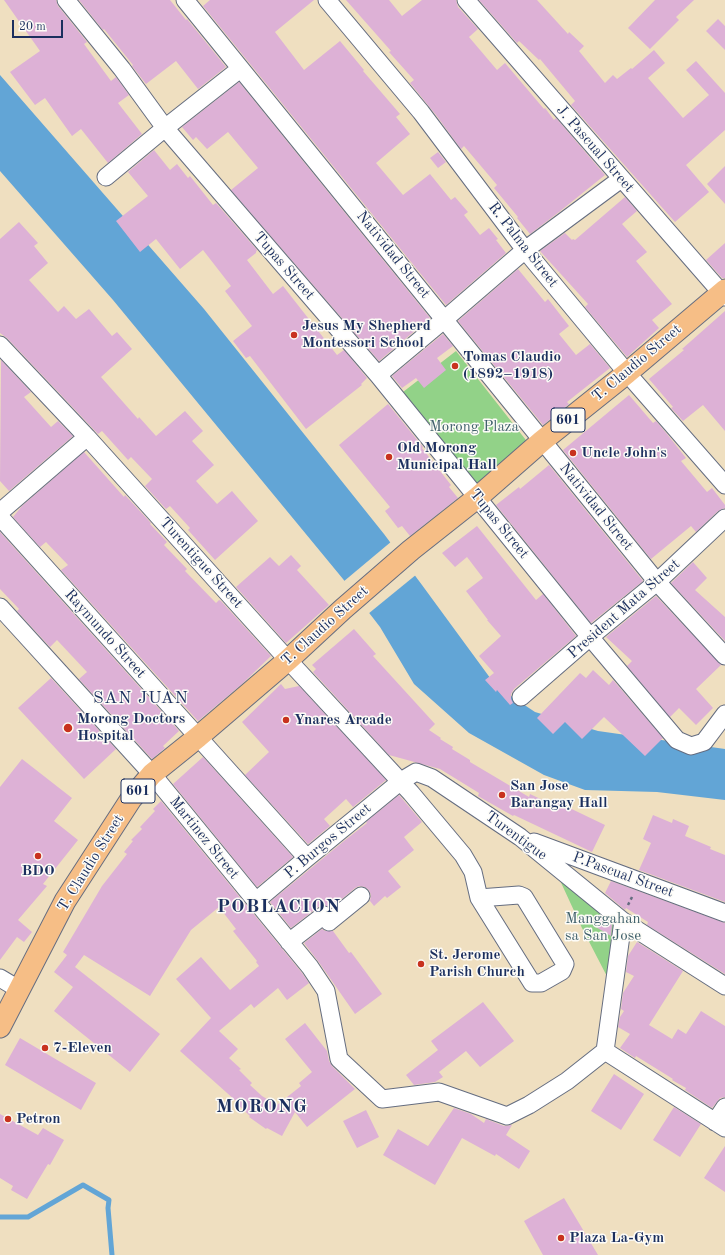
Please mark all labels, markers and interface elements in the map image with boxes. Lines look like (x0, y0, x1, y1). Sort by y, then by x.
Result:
scale bar (14, 12, 65, 38)
text: 20 m (19, 21, 46, 33)
street label: J. Pascual Street (552, 102, 638, 196)
street label: R. Palma Street (484, 199, 562, 291)
street label: Natividad Street (352, 208, 434, 302)
street label: Tupas Street (250, 228, 318, 304)
place label: Jesus My Shepherd Montessori School (302, 317, 431, 352)
street label: T. Claudio Street (589, 320, 685, 406)
marker: Jesus My Shepherd Montessori School (289, 330, 299, 340)
place label: Tomas Claudio (1892–1918) (463, 348, 561, 383)
marker: Tomas Claudio (1892–1918) (450, 361, 460, 371)
road number: 601 (551, 408, 585, 432)
park label: Morong Plaza (429, 418, 519, 436)
place label: Old Morong Municipal Hall (397, 439, 497, 474)
place label: Uncle John's (581, 444, 667, 462)
marker: Uncle John's (568, 448, 578, 458)
marker: Old Morong Municipal Hall (384, 452, 394, 462)
street label: Natividad Street (555, 460, 637, 554)
street label: Tupas Street (465, 486, 533, 562)
street label: Turentigue Street (155, 514, 247, 612)
street label: President Mata Street (564, 555, 684, 663)
street label: T. Claudio Street (278, 582, 372, 670)
street label: Raymundo Street (60, 586, 150, 682)
district label: SAN JUAN (93, 689, 189, 709)
place label: Morong Doctors Hospital (77, 710, 185, 745)
place label: Ynares Arcade (294, 711, 392, 729)
marker: Ynares Arcade (281, 715, 291, 725)
marker: Morong Doctors Hospital (62, 722, 74, 734)
place label: San Jose Barangay Hall (510, 777, 608, 812)
road number: 601 (121, 779, 155, 803)
marker: San Jose Barangay Hall (497, 790, 507, 800)
street label: Martinez Street (165, 793, 243, 883)
street label: P. Burgos Street (281, 799, 375, 883)
street label: Turentigue (482, 808, 550, 864)
street label: T. Claudio Street (54, 811, 128, 915)
street label: P.Pascual Street (570, 848, 676, 902)
marker: BDO (33, 851, 43, 861)
place label: BDO (21, 862, 55, 880)
district label: POBLACION (217, 896, 341, 918)
park label: Manggahan sa San Jose (565, 910, 641, 945)
place label: St. Jerome Parish Church (429, 946, 525, 981)
marker: St. Jerome Parish Church (416, 959, 426, 969)
place label: 7-Eleven (53, 1039, 112, 1057)
marker: 7-Eleven (40, 1043, 50, 1053)
district label: MORONG (216, 1096, 308, 1118)
place label: Petron (16, 1110, 61, 1128)
marker: Petron (3, 1114, 13, 1124)
place label: Plaza La-Gym (569, 1229, 664, 1247)
marker: Plaza La-Gym (556, 1233, 566, 1243)

